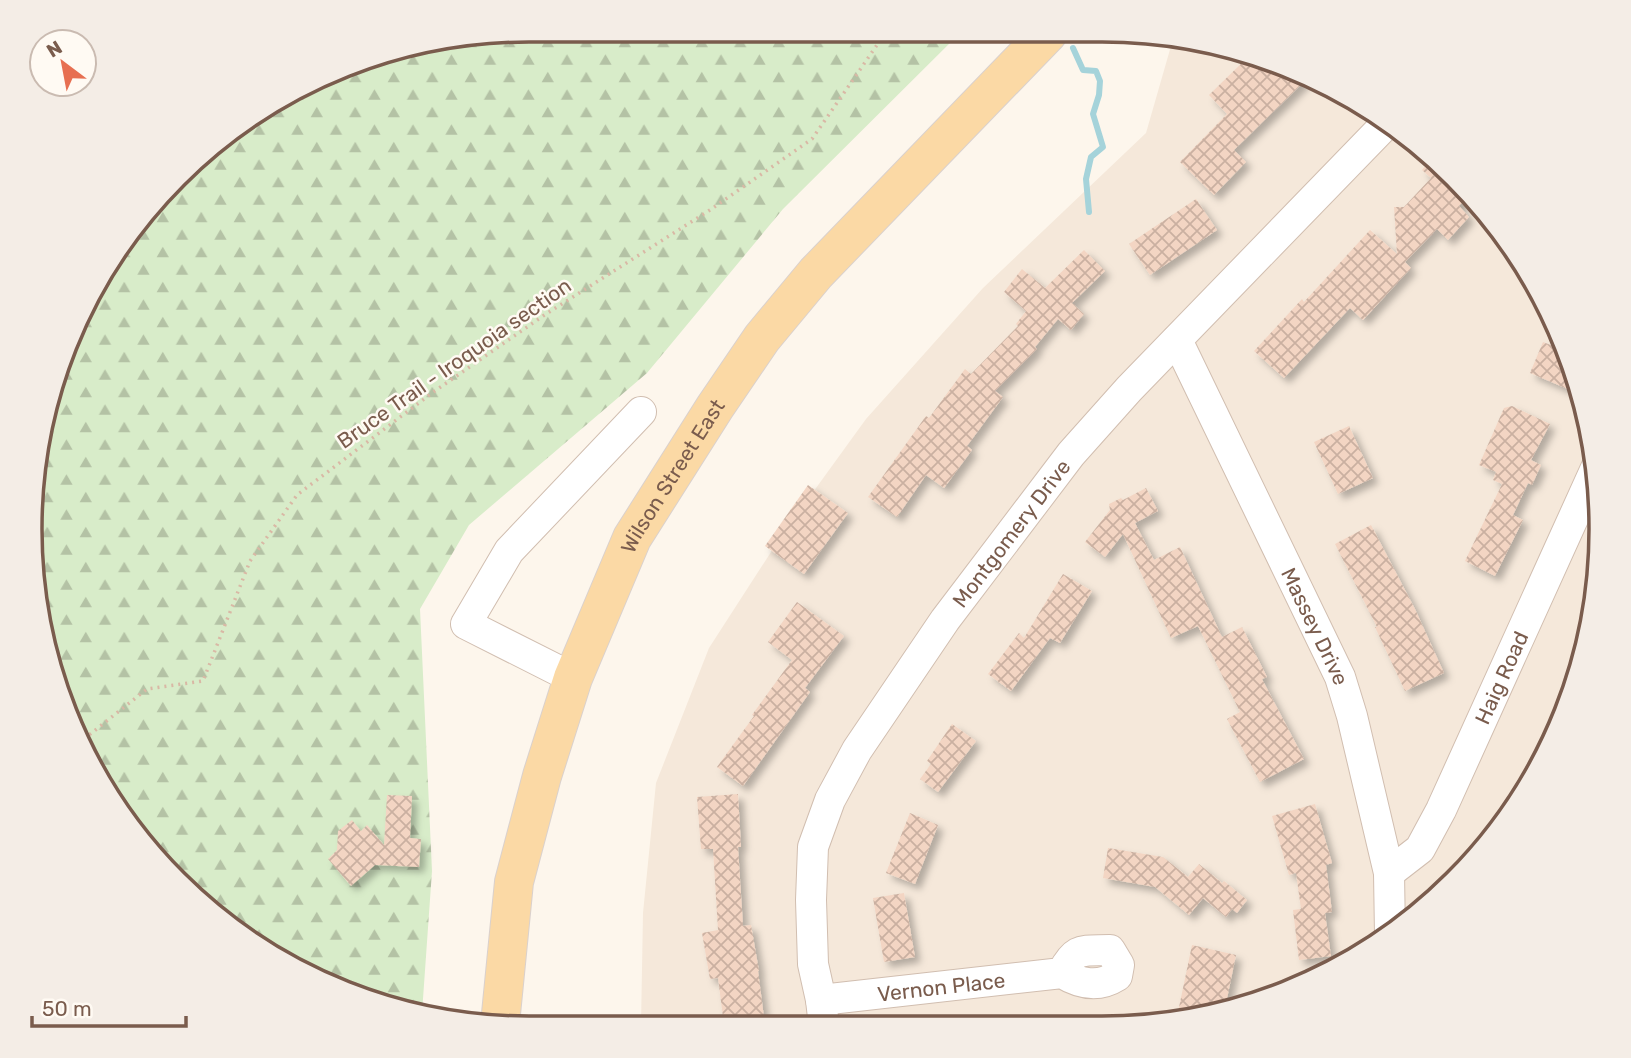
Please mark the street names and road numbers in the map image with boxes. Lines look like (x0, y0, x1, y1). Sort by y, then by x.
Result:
street label: Bruce Trail - Iroquoia section (332, 273, 576, 453)
street label: Wilson Street East (615, 394, 729, 556)
street label: Montgomery Drive (947, 454, 1075, 612)
street label: Massey Drive (1276, 563, 1354, 688)
street label: Haig Road (1469, 627, 1533, 728)
street label: Vernon Place (876, 967, 1007, 1006)

